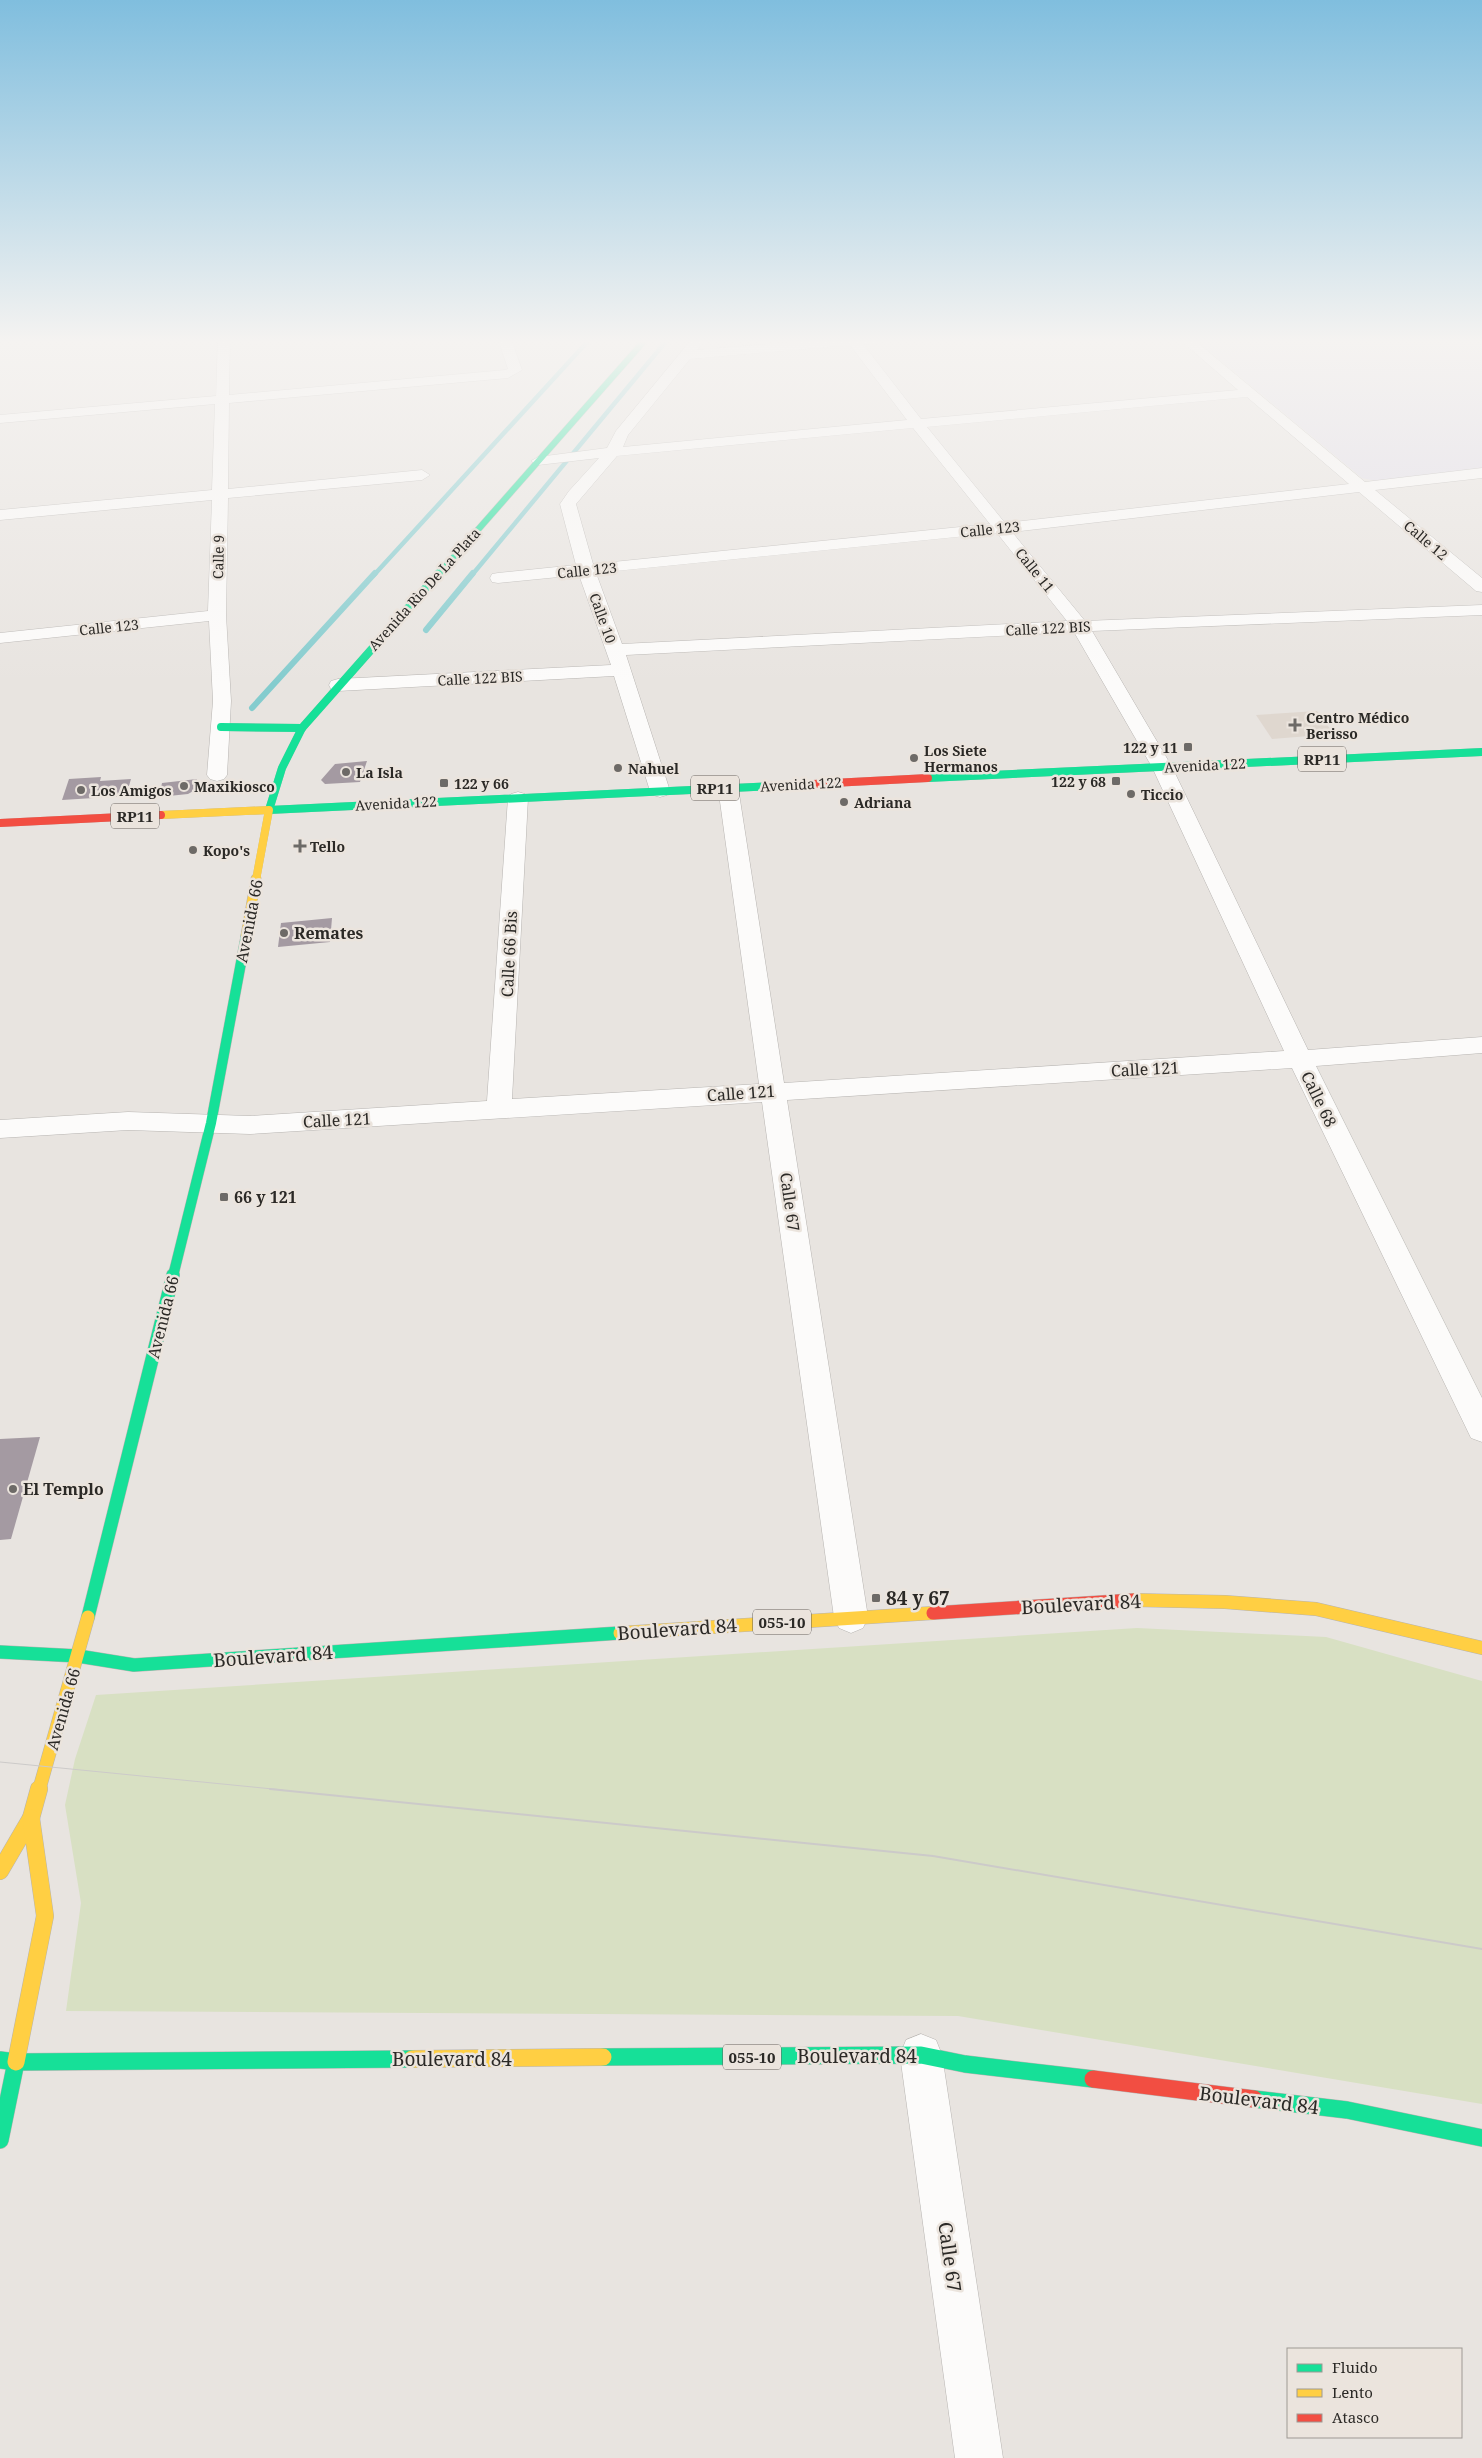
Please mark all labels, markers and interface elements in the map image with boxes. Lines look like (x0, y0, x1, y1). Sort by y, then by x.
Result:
street label: Calle 123 (959, 516, 1021, 542)
street label: Calle 12 (1400, 516, 1452, 564)
street label: Avenida Rìo De La Plata (364, 524, 484, 654)
street label: Calle 9 (208, 535, 228, 579)
street label: Calle 11 (1011, 544, 1059, 596)
street label: Calle 123 (556, 557, 618, 583)
street label: Calle 10 (585, 590, 621, 646)
street label: Calle 123 (78, 614, 140, 640)
street label: Calle 122 BIS (1005, 616, 1091, 640)
street label: Calle 122 BIS (437, 666, 523, 690)
place label: Centro Médico Berisso (1306, 708, 1409, 743)
marker: Centro Médico Berisso (1288, 718, 1302, 732)
place label: 122 y 11 (1123, 738, 1178, 757)
place label: Los Siete Hermanos (924, 741, 998, 776)
marker: 122 y 11 (1182, 741, 1194, 753)
road number: RP11 (1298, 746, 1346, 772)
marker: Los Siete Hermanos (908, 752, 920, 764)
street label: Avenida 122 (1164, 753, 1246, 777)
place label: Nahuel (628, 759, 679, 778)
marker: Nahuel (612, 762, 624, 774)
place label: La Isla (356, 763, 403, 782)
marker: La Isla (340, 766, 352, 778)
street label: Avenida 122 (760, 772, 842, 796)
place label: 122 y 68 (1051, 772, 1106, 791)
place label: 122 y 66 (454, 774, 509, 793)
marker: 122 y 68 (1110, 775, 1122, 787)
road number: RP11 (691, 776, 739, 800)
place label: Maxikiosco (194, 777, 275, 796)
marker: 122 y 66 (438, 777, 450, 789)
marker: Maxikiosco (178, 780, 190, 792)
place label: Los Amigos (91, 781, 172, 800)
marker: Los Amigos (75, 784, 87, 796)
place label: Ticcio (1141, 785, 1183, 804)
marker: Ticcio (1125, 788, 1137, 800)
street label: Avenida 122 (355, 791, 437, 815)
place label: Adriana (854, 793, 912, 812)
marker: Adriana (838, 796, 850, 808)
road number: RP11 (111, 804, 159, 828)
place label: Tello (310, 837, 345, 856)
marker: Tello (294, 840, 306, 852)
place label: Kopo's (203, 841, 250, 860)
marker: Kopo's (187, 844, 199, 856)
street label: Avenida 66 (230, 877, 268, 965)
street label: Calle 66 Bis (496, 910, 522, 998)
place label: Remates (294, 922, 364, 944)
marker: Remates (278, 927, 290, 939)
street label: Calle 121 (1110, 1056, 1180, 1082)
street label: Calle 68 (1296, 1067, 1342, 1131)
street label: Calle 121 (706, 1080, 776, 1106)
street label: Calle 121 (302, 1107, 372, 1133)
street label: Calle 67 (775, 1171, 805, 1233)
place label: 66 y 121 (234, 1186, 297, 1208)
marker: 66 y 121 (218, 1191, 230, 1203)
street label: Avenida 66 (142, 1273, 184, 1361)
place label: El Templo (23, 1478, 104, 1500)
marker: El Templo (7, 1483, 19, 1495)
place label: 84 y 67 (886, 1585, 950, 1611)
street label: Boulevard 84 (1020, 1588, 1142, 1620)
marker: 84 y 67 (870, 1592, 882, 1604)
road number: 055-10 (753, 1610, 811, 1634)
street label: Boulevard 84 (616, 1612, 738, 1646)
street label: Boulevard 84 (212, 1639, 334, 1673)
street label: Avenida 66 (41, 1665, 85, 1753)
street label: Boulevard 84 (797, 2043, 917, 2069)
road number: 055-10 (723, 2044, 781, 2070)
street label: Boulevard 84 (392, 2046, 512, 2072)
street label: Boulevard 84 (1198, 2080, 1321, 2120)
street label: Calle 67 (932, 2220, 968, 2294)
legend (1287, 2348, 1462, 2438)
text: Fluido (1332, 2357, 1378, 2377)
text: Lento (1332, 2382, 1373, 2402)
text: Atasco (1332, 2407, 1379, 2427)

